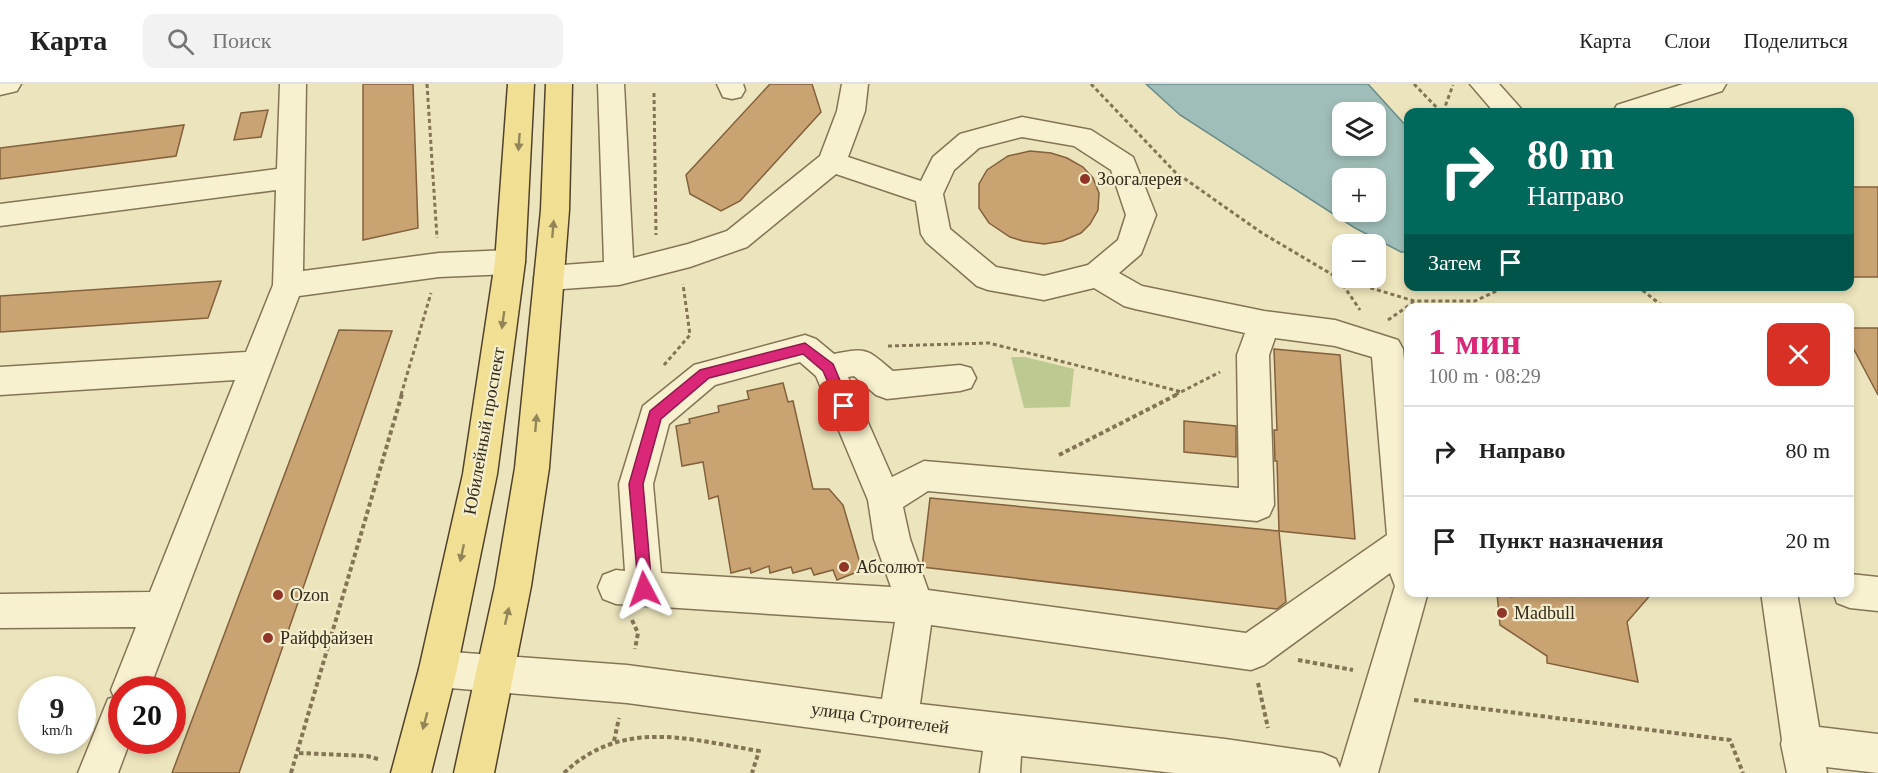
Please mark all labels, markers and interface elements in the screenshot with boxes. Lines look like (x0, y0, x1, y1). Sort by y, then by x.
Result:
search box (143, 14, 563, 68)
text: Карта (30, 25, 107, 56)
icon: search (164, 25, 197, 58)
text: Поиск (212, 28, 271, 53)
text: Карта (1579, 29, 1631, 53)
text: Слои (1664, 29, 1710, 53)
text: Поделиться (1743, 29, 1848, 53)
map controls (1332, 102, 1386, 288)
button: layers (1332, 102, 1386, 156)
icon: right (1428, 132, 1506, 210)
text: 80 m (1527, 132, 1615, 178)
one-way arrow (514, 133, 524, 152)
button: + (1332, 168, 1386, 222)
place label: Зоогалерея (1097, 169, 1182, 189)
marker: Зоогалерея (1078, 172, 1092, 186)
text: Направо (1527, 181, 1624, 211)
one-way arrow (548, 219, 558, 238)
button: − (1332, 234, 1386, 288)
icon: arrive (1494, 246, 1527, 279)
text: Затем (1428, 250, 1482, 275)
one-way arrow (498, 310, 508, 329)
text: 1 мин (1428, 322, 1521, 362)
button: close (1767, 323, 1830, 386)
street label: Юбилейный проспект (459, 346, 509, 516)
text: 100 m · 08:29 (1428, 365, 1541, 387)
pin (818, 380, 869, 431)
icon: arrive (827, 389, 860, 422)
one-way arrow (531, 414, 541, 433)
icon: right (1428, 435, 1461, 468)
text: Направо (1479, 438, 1565, 463)
text: 80 m (1785, 438, 1830, 463)
icon: arrive (1428, 525, 1461, 558)
text: Пункт назначения (1479, 528, 1664, 553)
text: 20 m (1785, 528, 1830, 553)
one-way arrow (457, 544, 466, 563)
position arrow (612, 557, 676, 621)
place label: Абсолют (856, 557, 924, 577)
marker: Абсолют (837, 560, 851, 574)
place label: Ozon (290, 585, 329, 605)
marker: Ozon (271, 588, 285, 602)
place label: Madbull (1514, 603, 1575, 623)
one-way arrow (502, 606, 512, 625)
marker: Madbull (1495, 606, 1509, 620)
place label: Райффайзен (280, 628, 374, 648)
marker: Райффайзен (261, 631, 275, 645)
speed limit sign: 20 (108, 676, 186, 754)
text: 9 (50, 691, 65, 724)
street label: улица Строителей (810, 698, 951, 738)
one-way arrow (419, 712, 429, 730)
text: km/h (42, 722, 72, 738)

